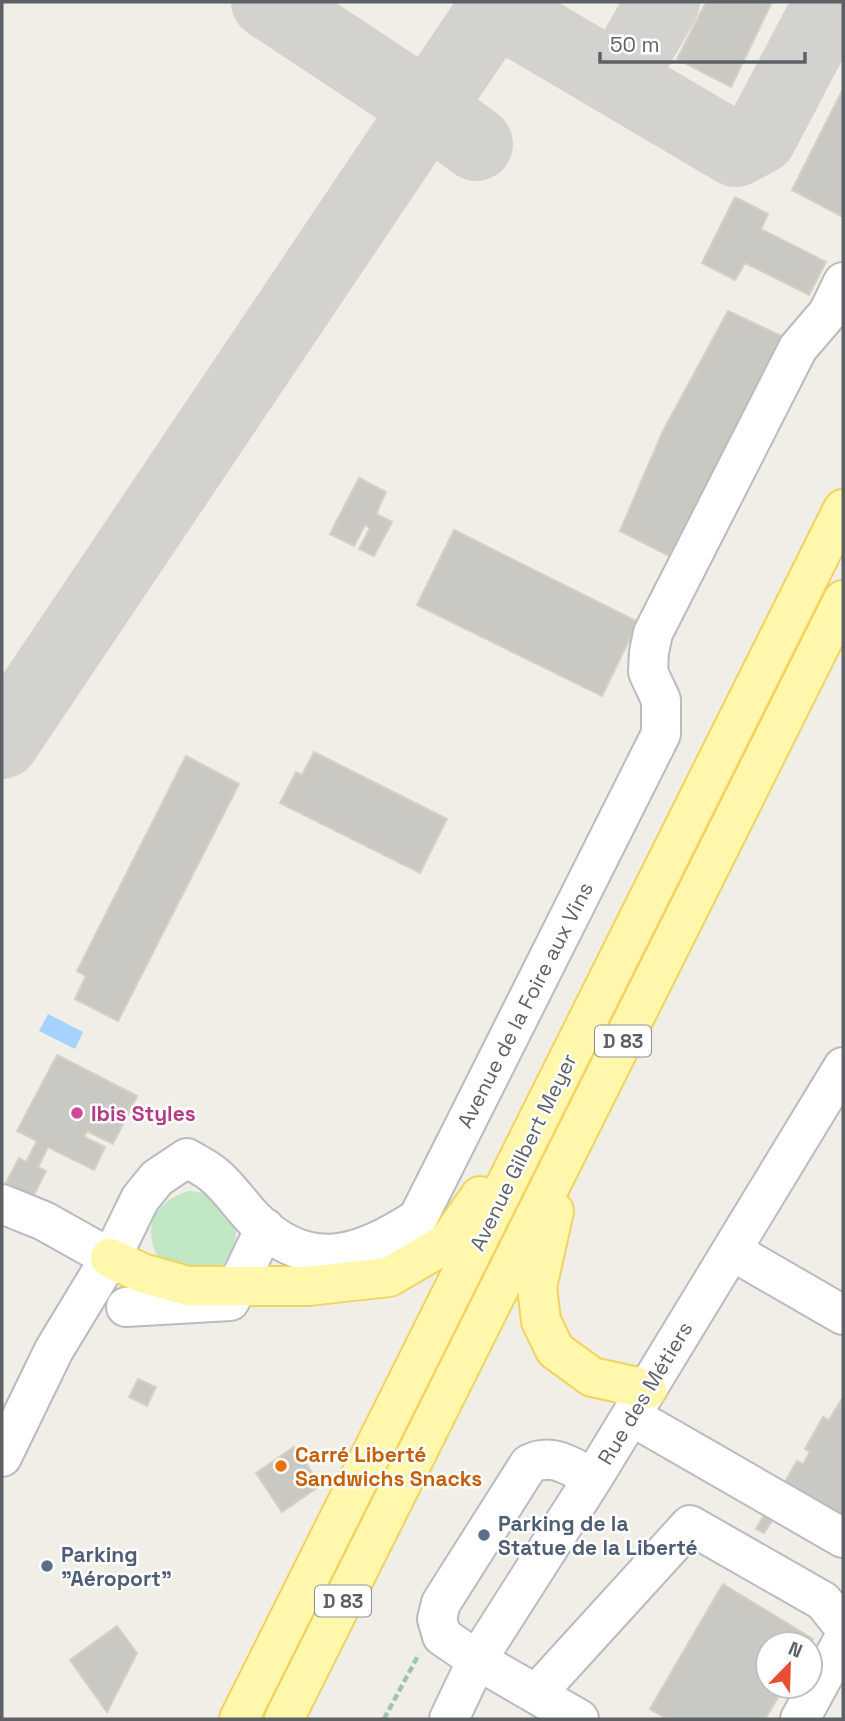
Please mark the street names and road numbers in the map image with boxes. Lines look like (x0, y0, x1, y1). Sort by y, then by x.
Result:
street label: Avenue de la Foire aux Vins (451, 877, 599, 1133)
road number: D 83 (595, 1026, 651, 1056)
street label: Avenue Gilbert Meyer (463, 1049, 583, 1255)
street label: Rue des Métiers (592, 1316, 698, 1470)
road number: D 83 (315, 1586, 371, 1616)

